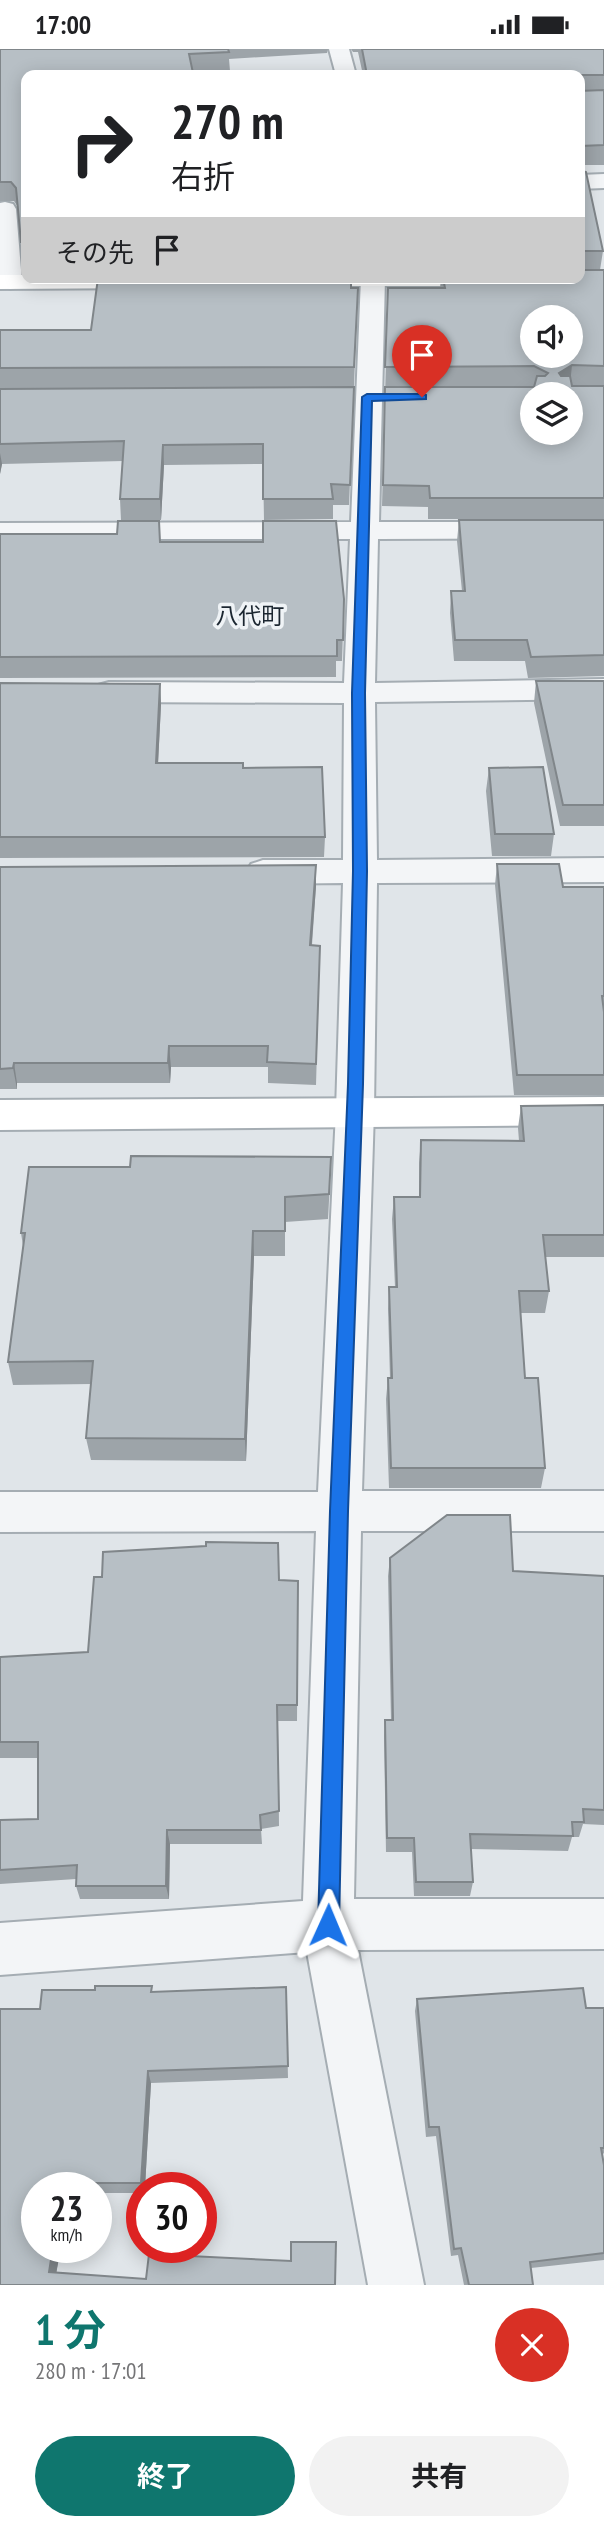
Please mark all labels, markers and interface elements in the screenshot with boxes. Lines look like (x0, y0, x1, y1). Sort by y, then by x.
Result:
text: 17:00 (35, 8, 91, 41)
text: 270 m (171, 89, 284, 153)
icon: right (56, 98, 147, 189)
text: 右折 (171, 155, 235, 197)
icon: arrive (148, 231, 186, 269)
text: その先 (56, 236, 134, 269)
map controls (520, 305, 583, 445)
button: sound (520, 305, 583, 368)
pin (392, 325, 452, 397)
icon: arrive (403, 336, 441, 374)
button: layers (520, 382, 583, 445)
district label: 八代町 (216, 601, 285, 630)
position arrow (291, 1888, 365, 1962)
speed limit sign: 30 (126, 2172, 217, 2263)
text: 23 (50, 2185, 83, 2231)
text: km/h (51, 2223, 82, 2246)
text: 1 分 (35, 2302, 106, 2357)
button: close (495, 2308, 569, 2382)
text: 280 m · 17:01 (35, 2356, 147, 2385)
button: 終了 (35, 2436, 295, 2516)
button: 共有 (309, 2436, 569, 2516)

